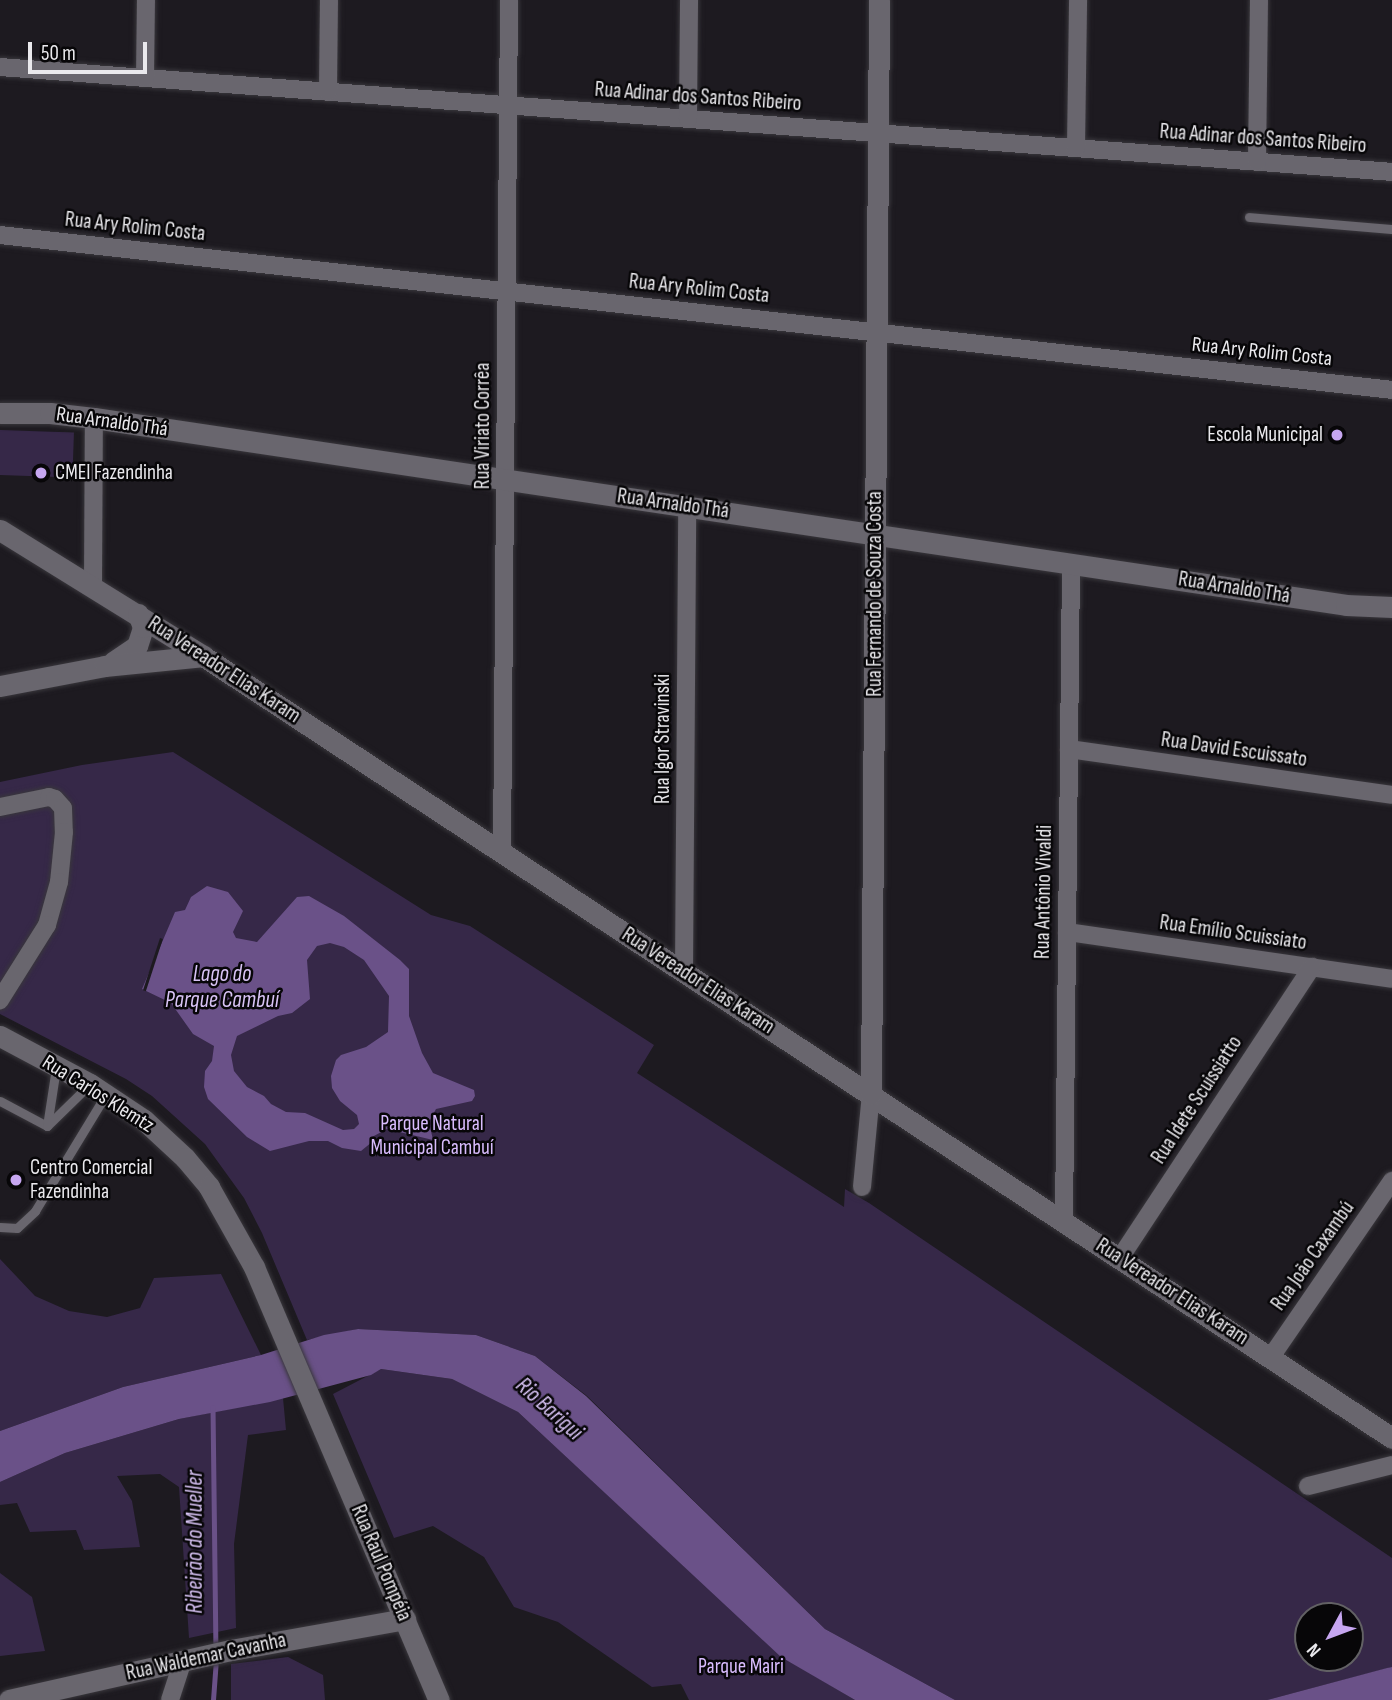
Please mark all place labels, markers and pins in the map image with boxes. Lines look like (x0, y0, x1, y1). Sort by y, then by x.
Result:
place label: Escola Municipal (1207, 422, 1323, 448)
marker: Escola Municipal (1329, 427, 1345, 443)
place label: CMEI Fazendinha (55, 460, 173, 486)
marker: CMEI Fazendinha (33, 465, 49, 481)
place label: Centro Comercial Fazendinha (30, 1155, 152, 1205)
marker: Centro Comercial Fazendinha (8, 1172, 24, 1188)

